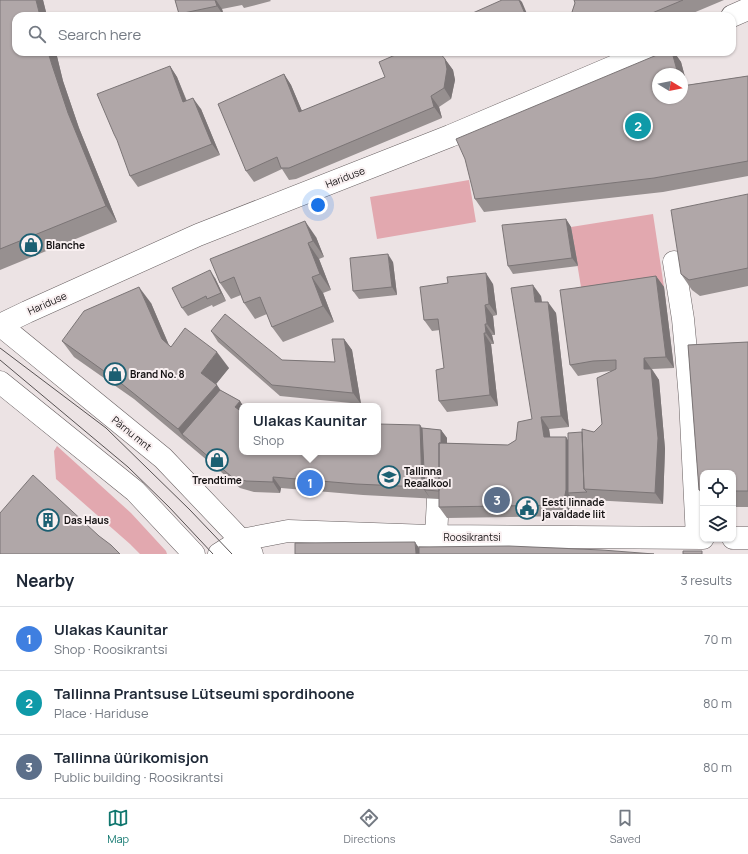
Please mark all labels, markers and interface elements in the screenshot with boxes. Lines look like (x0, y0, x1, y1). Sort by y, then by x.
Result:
search box (12, 12, 736, 56)
icon: search (26, 23, 48, 45)
text: Search here (58, 24, 141, 45)
north arrow (652, 68, 688, 104)
pin: 2 (625, 111, 651, 141)
street label: Hariduse (323, 163, 367, 191)
your location (308, 195, 328, 215)
shop icon: Blanche (18, 232, 44, 258)
place label: Blanche (46, 238, 85, 252)
street label: Hariduse (25, 288, 69, 318)
shop icon: Brand No. 8 (102, 361, 128, 387)
place label: Brand No. 8 (130, 367, 185, 381)
popup (239, 403, 381, 455)
text: Ulakas Kaunitar (253, 410, 367, 431)
street label: Pärnu mnt (109, 413, 155, 453)
text: Shop (253, 431, 284, 449)
shop icon: Trendtime (204, 447, 230, 473)
school or university icon: Tallinna Reaalkool (376, 464, 402, 490)
place label: Tallinna Reaalkool (404, 464, 451, 490)
pin: 1 (297, 468, 323, 498)
map controls (700, 470, 736, 542)
button: locate (700, 470, 736, 506)
place label: Trendtime (192, 473, 242, 487)
pin: 3 (484, 485, 510, 515)
public building icon: Eesti linnade ja valdade liit (514, 495, 540, 521)
place label: Eesti linnade ja valdade liit (541, 495, 605, 521)
button: layers (700, 506, 736, 542)
building icon: Das Haus (35, 507, 61, 533)
place label: Das Haus (64, 513, 109, 527)
street label: Roosikrantsi (443, 530, 501, 544)
text: Nearby (16, 569, 74, 592)
text: 3 results (680, 571, 732, 589)
text: Ulakas Kaunitar (54, 619, 168, 640)
text: 1 (26, 630, 32, 648)
text: 70 m (704, 630, 732, 648)
text: Shop · Roosikrantsi (54, 640, 168, 658)
text: Tallinna Prantsuse Lütseumi spordihoone (54, 683, 355, 704)
text: 2 (25, 694, 33, 712)
text: 80 m (703, 694, 732, 712)
text: Place · Hariduse (54, 704, 149, 722)
text: Tallinna üürikomisjon (54, 747, 209, 768)
text: 3 (25, 758, 33, 776)
text: 80 m (703, 758, 732, 776)
text: Public building · Roosikrantsi (54, 768, 223, 786)
tab: Map (107, 807, 129, 846)
tab: Directions (343, 807, 396, 846)
tab: Saved (610, 807, 641, 846)

